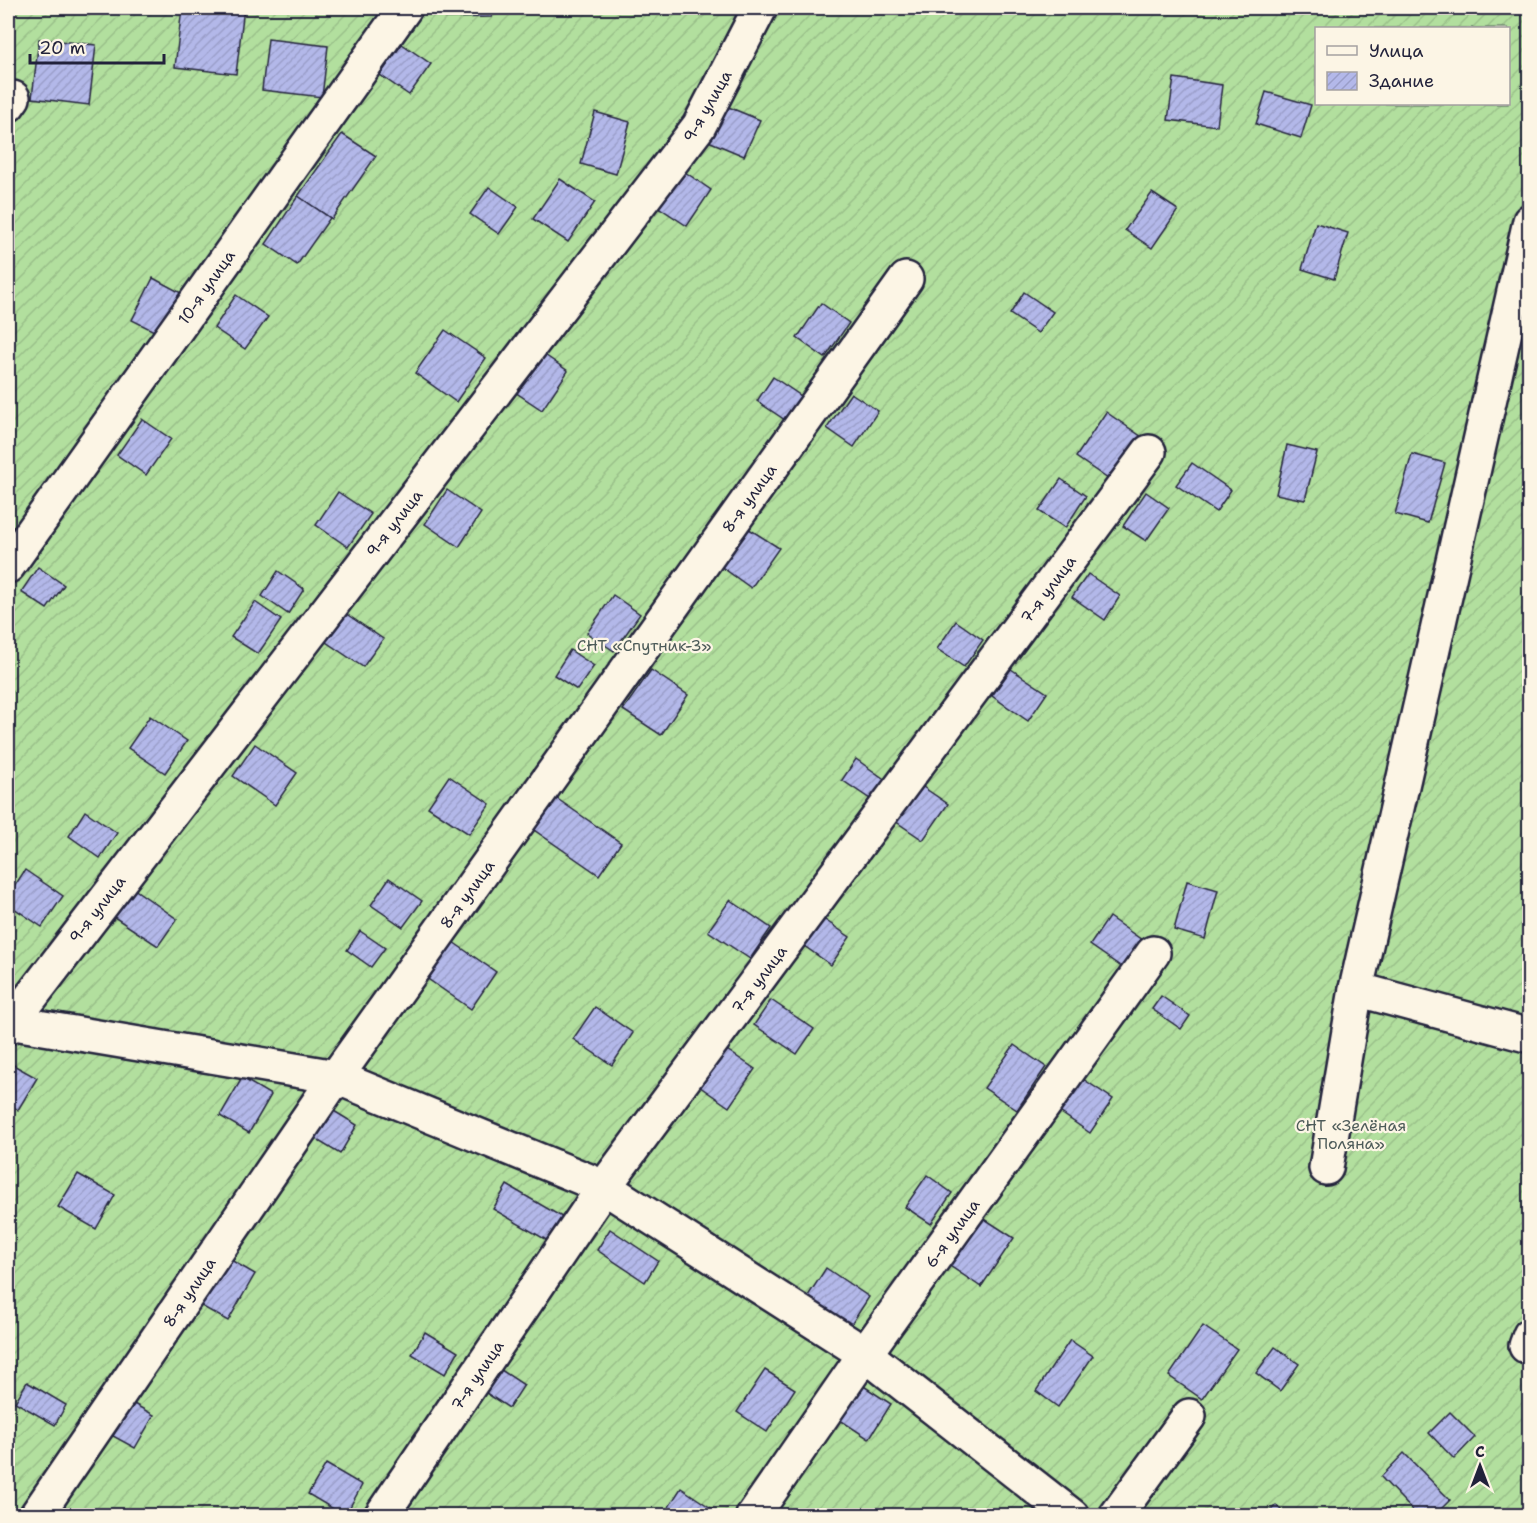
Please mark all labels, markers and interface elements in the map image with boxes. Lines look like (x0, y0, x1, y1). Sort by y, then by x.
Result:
scale bar (30, 27, 164, 65)
legend (1315, 27, 1510, 105)
text: 20 m (39, 36, 85, 60)
text: Улица (1369, 39, 1423, 63)
street label: 9-я улица (678, 66, 737, 146)
text: Здание (1369, 69, 1434, 93)
street label: 10-я улица (173, 246, 240, 329)
street label: 8-я улица (717, 460, 781, 537)
street label: 9-я улица (362, 485, 427, 561)
street label: 7-я улица (1016, 551, 1081, 627)
park label: СНТ «Спутник-3» (577, 635, 711, 656)
street label: 8-я улица (435, 856, 499, 933)
street label: 9-я улица (65, 871, 130, 947)
street label: 7-я улица (727, 941, 792, 1017)
park label: СНТ «Зелёная Поляна» (1296, 1115, 1406, 1154)
street label: 6-я улица (920, 1195, 984, 1272)
street label: 8-я улица (158, 1253, 221, 1331)
street label: 7-я улица (446, 1336, 508, 1414)
north arrow (1450, 1436, 1510, 1496)
text: С (1475, 1441, 1485, 1462)

